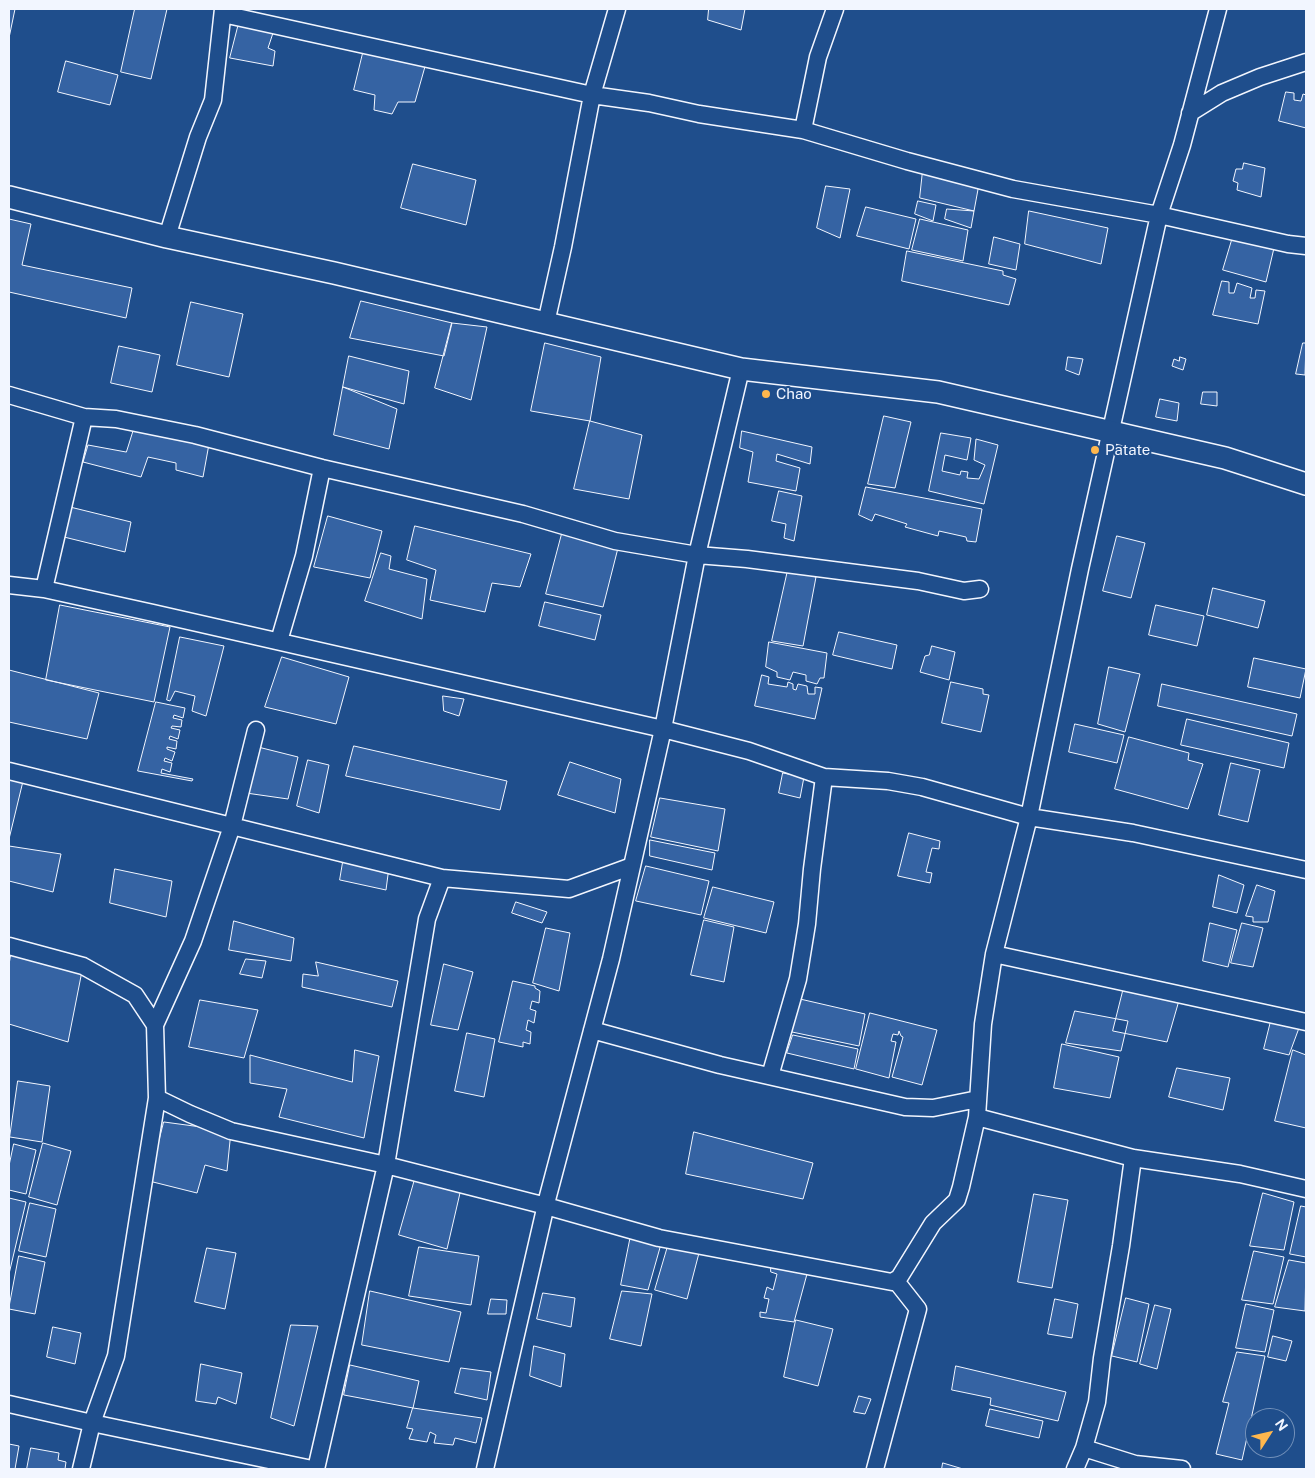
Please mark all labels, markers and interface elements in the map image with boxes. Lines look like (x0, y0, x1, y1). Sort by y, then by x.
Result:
place label: Chao (776, 385, 812, 403)
marker: Chao (760, 388, 772, 400)
place label: Patate (1105, 441, 1150, 459)
marker: Patate (1089, 444, 1101, 456)
north arrow (1245, 1408, 1295, 1458)
text: N (1272, 1416, 1291, 1434)

